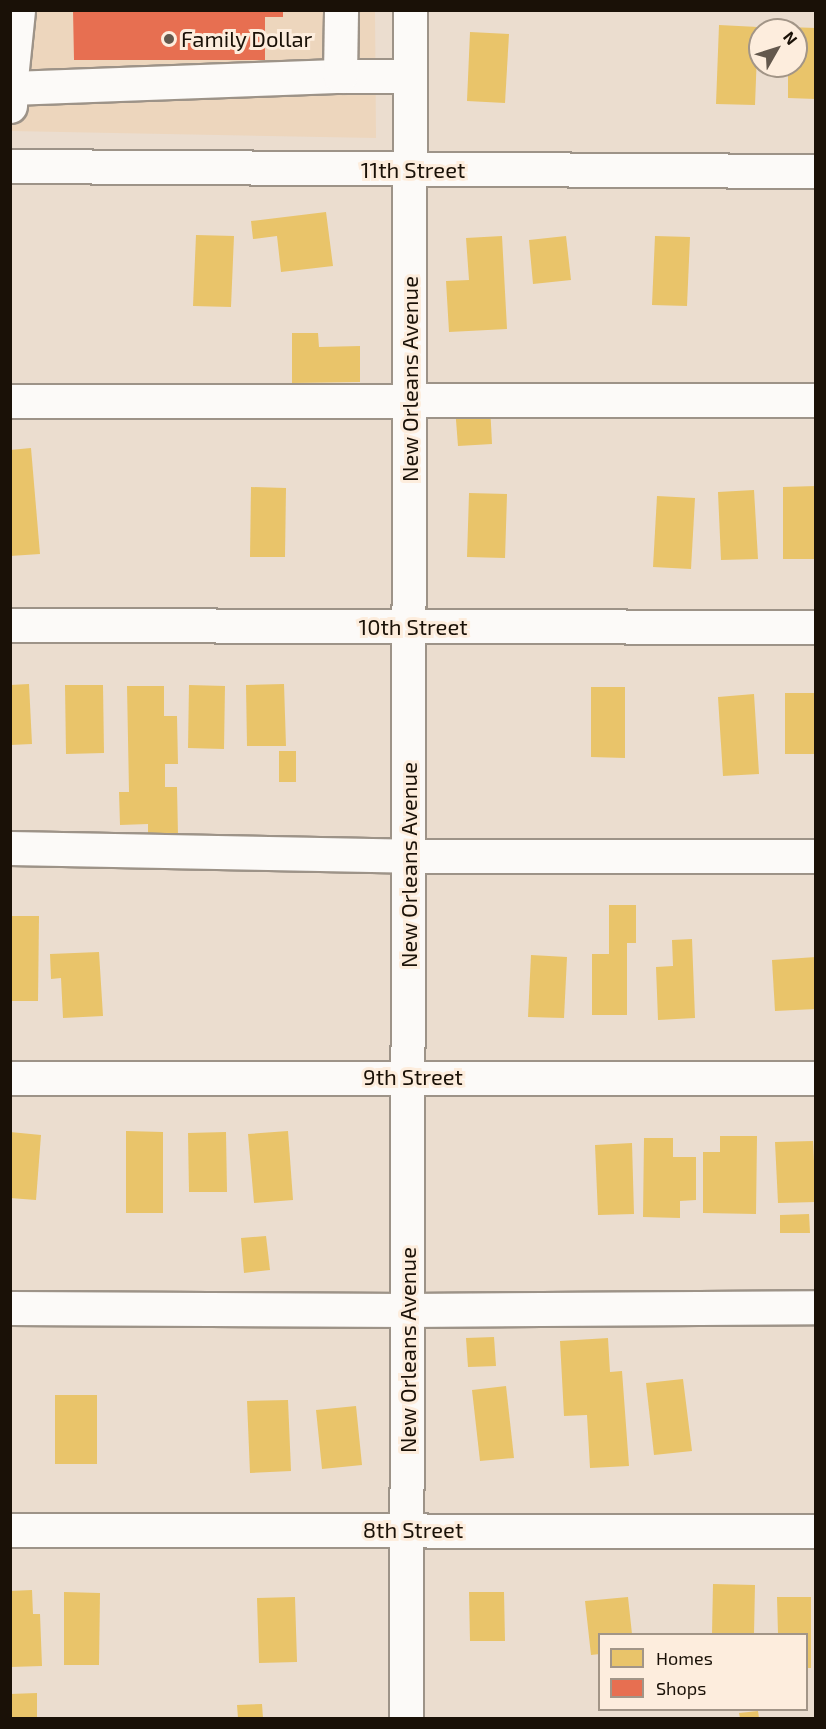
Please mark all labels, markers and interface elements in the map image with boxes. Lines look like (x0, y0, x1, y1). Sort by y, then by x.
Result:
north arrow (748, 18, 808, 78)
place label: Family Dollar (181, 26, 313, 52)
text: N (780, 27, 802, 48)
marker: Family Dollar (162, 32, 176, 46)
street label: 11th Street (361, 157, 465, 183)
street label: New Orleans Avenue (397, 276, 423, 482)
street label: 10th Street (358, 614, 468, 640)
street label: New Orleans Avenue (396, 762, 422, 968)
street label: 9th Street (363, 1064, 463, 1090)
street label: New Orleans Avenue (395, 1247, 421, 1453)
street label: 8th Street (363, 1517, 463, 1543)
legend (598, 1633, 808, 1711)
text: Homes (656, 1647, 713, 1669)
text: Shops (656, 1677, 706, 1699)

